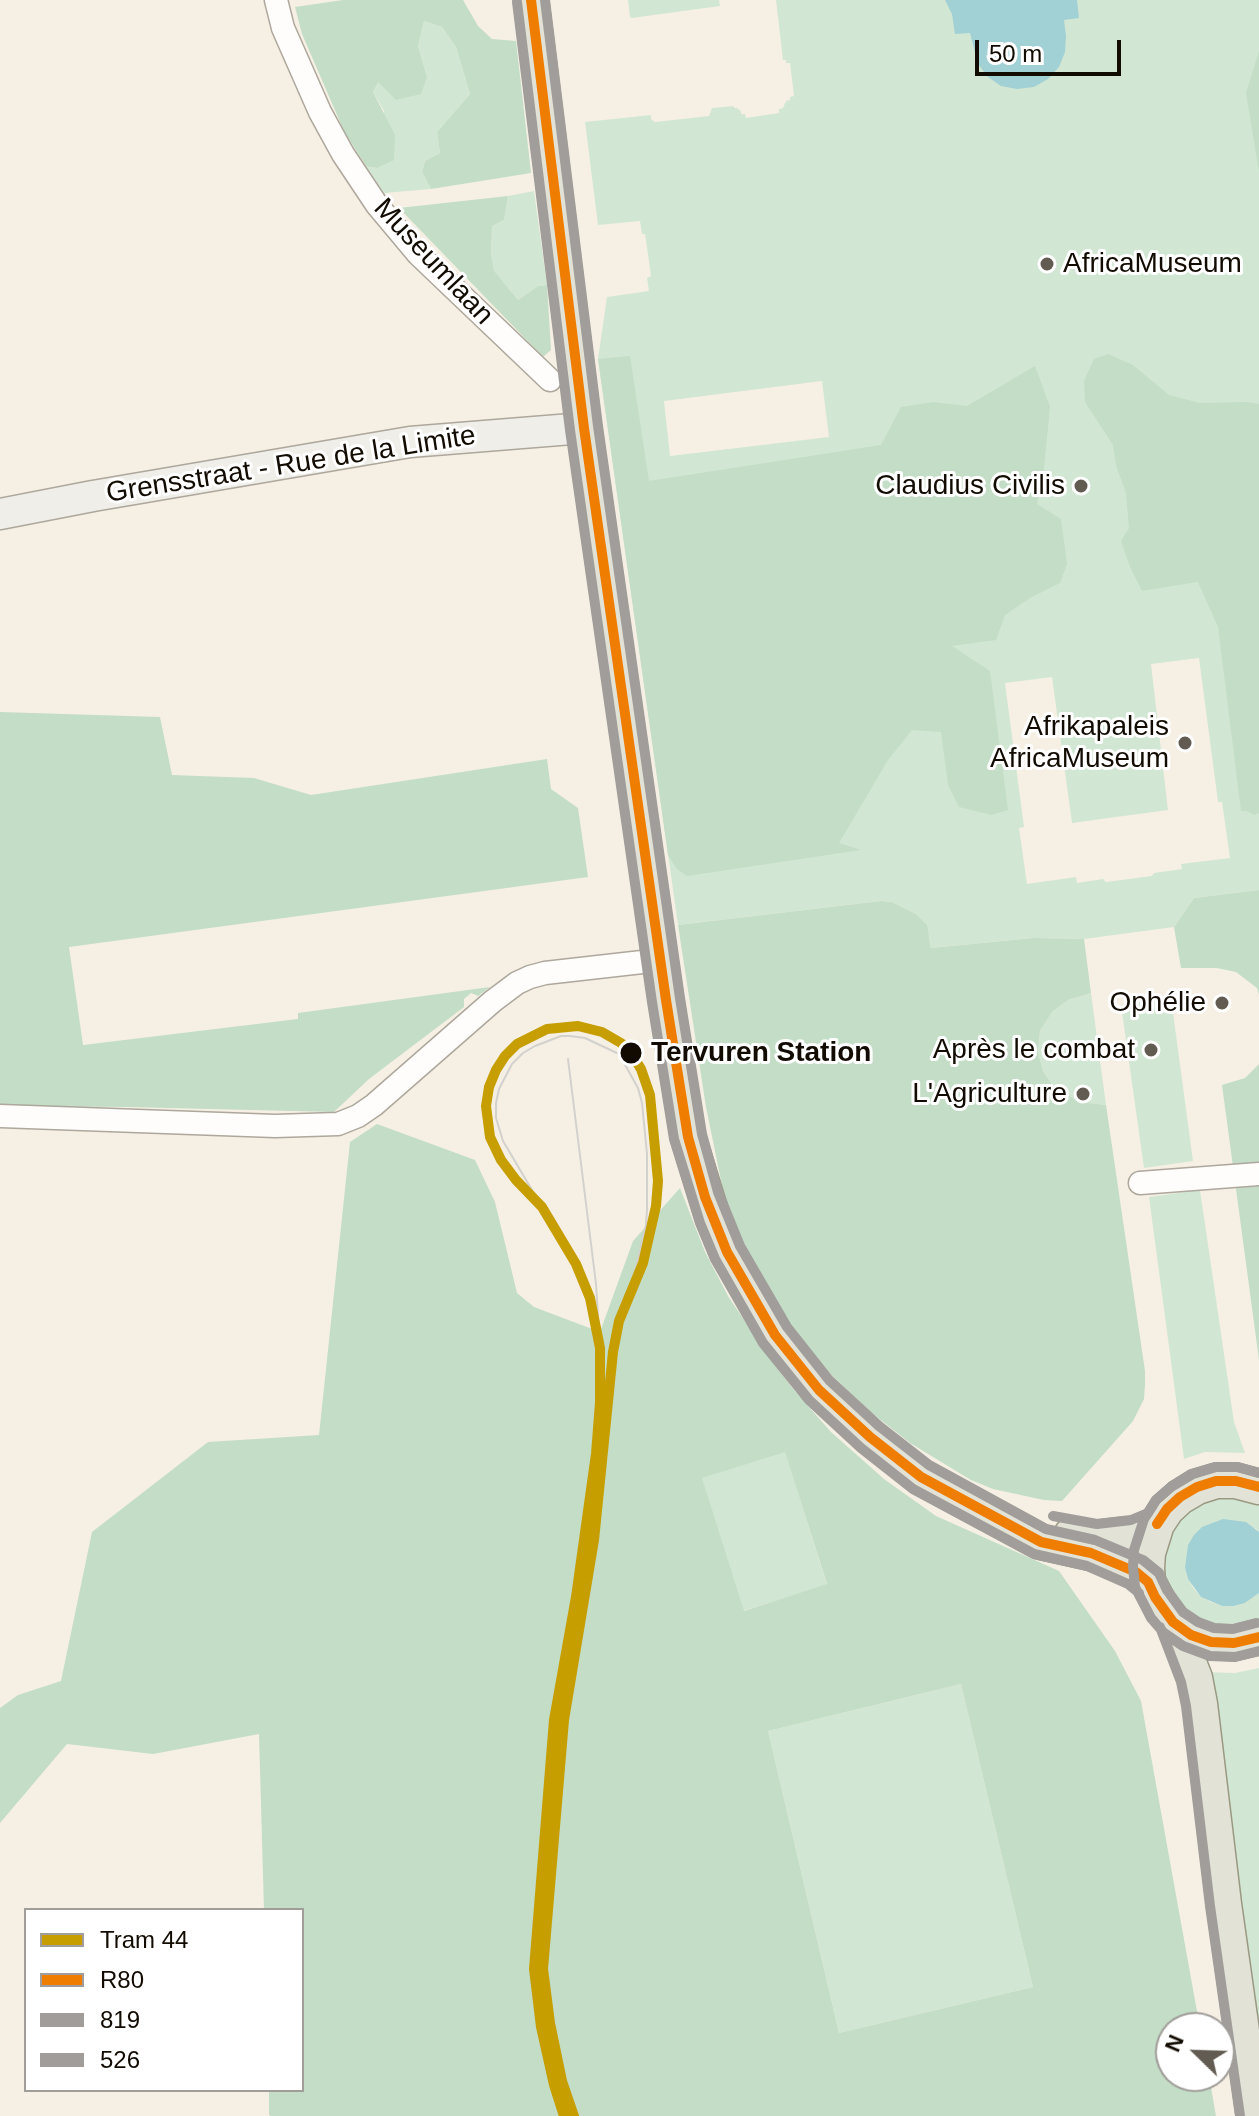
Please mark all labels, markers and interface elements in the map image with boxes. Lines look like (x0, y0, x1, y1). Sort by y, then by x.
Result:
scale bar (979, 24, 1125, 74)
text: 50 m (989, 40, 1042, 67)
street label: Museumlaan (366, 192, 500, 332)
place label: AfricaMuseum (1063, 247, 1242, 281)
marker: AfricaMuseum (1038, 255, 1056, 273)
street label: Grensstraat - Rue de la Limite (104, 419, 478, 511)
place label: Claudius Civilis (875, 469, 1065, 503)
marker: Claudius Civilis (1072, 477, 1090, 495)
place label: Afrikapaleis AfricaMuseum (990, 710, 1169, 776)
marker: Afrikapaleis AfricaMuseum (1176, 734, 1194, 752)
place label: Ophélie (1109, 986, 1206, 1020)
marker: Ophélie (1213, 994, 1231, 1012)
place label: Après le combat (933, 1033, 1135, 1067)
place label: Tervuren Station (651, 1036, 871, 1070)
marker: Tervuren Station (618, 1040, 644, 1066)
marker: Après le combat (1142, 1041, 1160, 1059)
place label: L'Agriculture (912, 1077, 1067, 1111)
marker: L'Agriculture (1074, 1085, 1092, 1103)
legend (24, 1908, 304, 2092)
text: Tram 44 (100, 1926, 188, 1953)
text: R80 (100, 1966, 144, 1993)
text: 819 (100, 2006, 140, 2033)
north arrow (1155, 2012, 1235, 2092)
text: N (1160, 2031, 1189, 2055)
text: 526 (100, 2046, 140, 2073)

